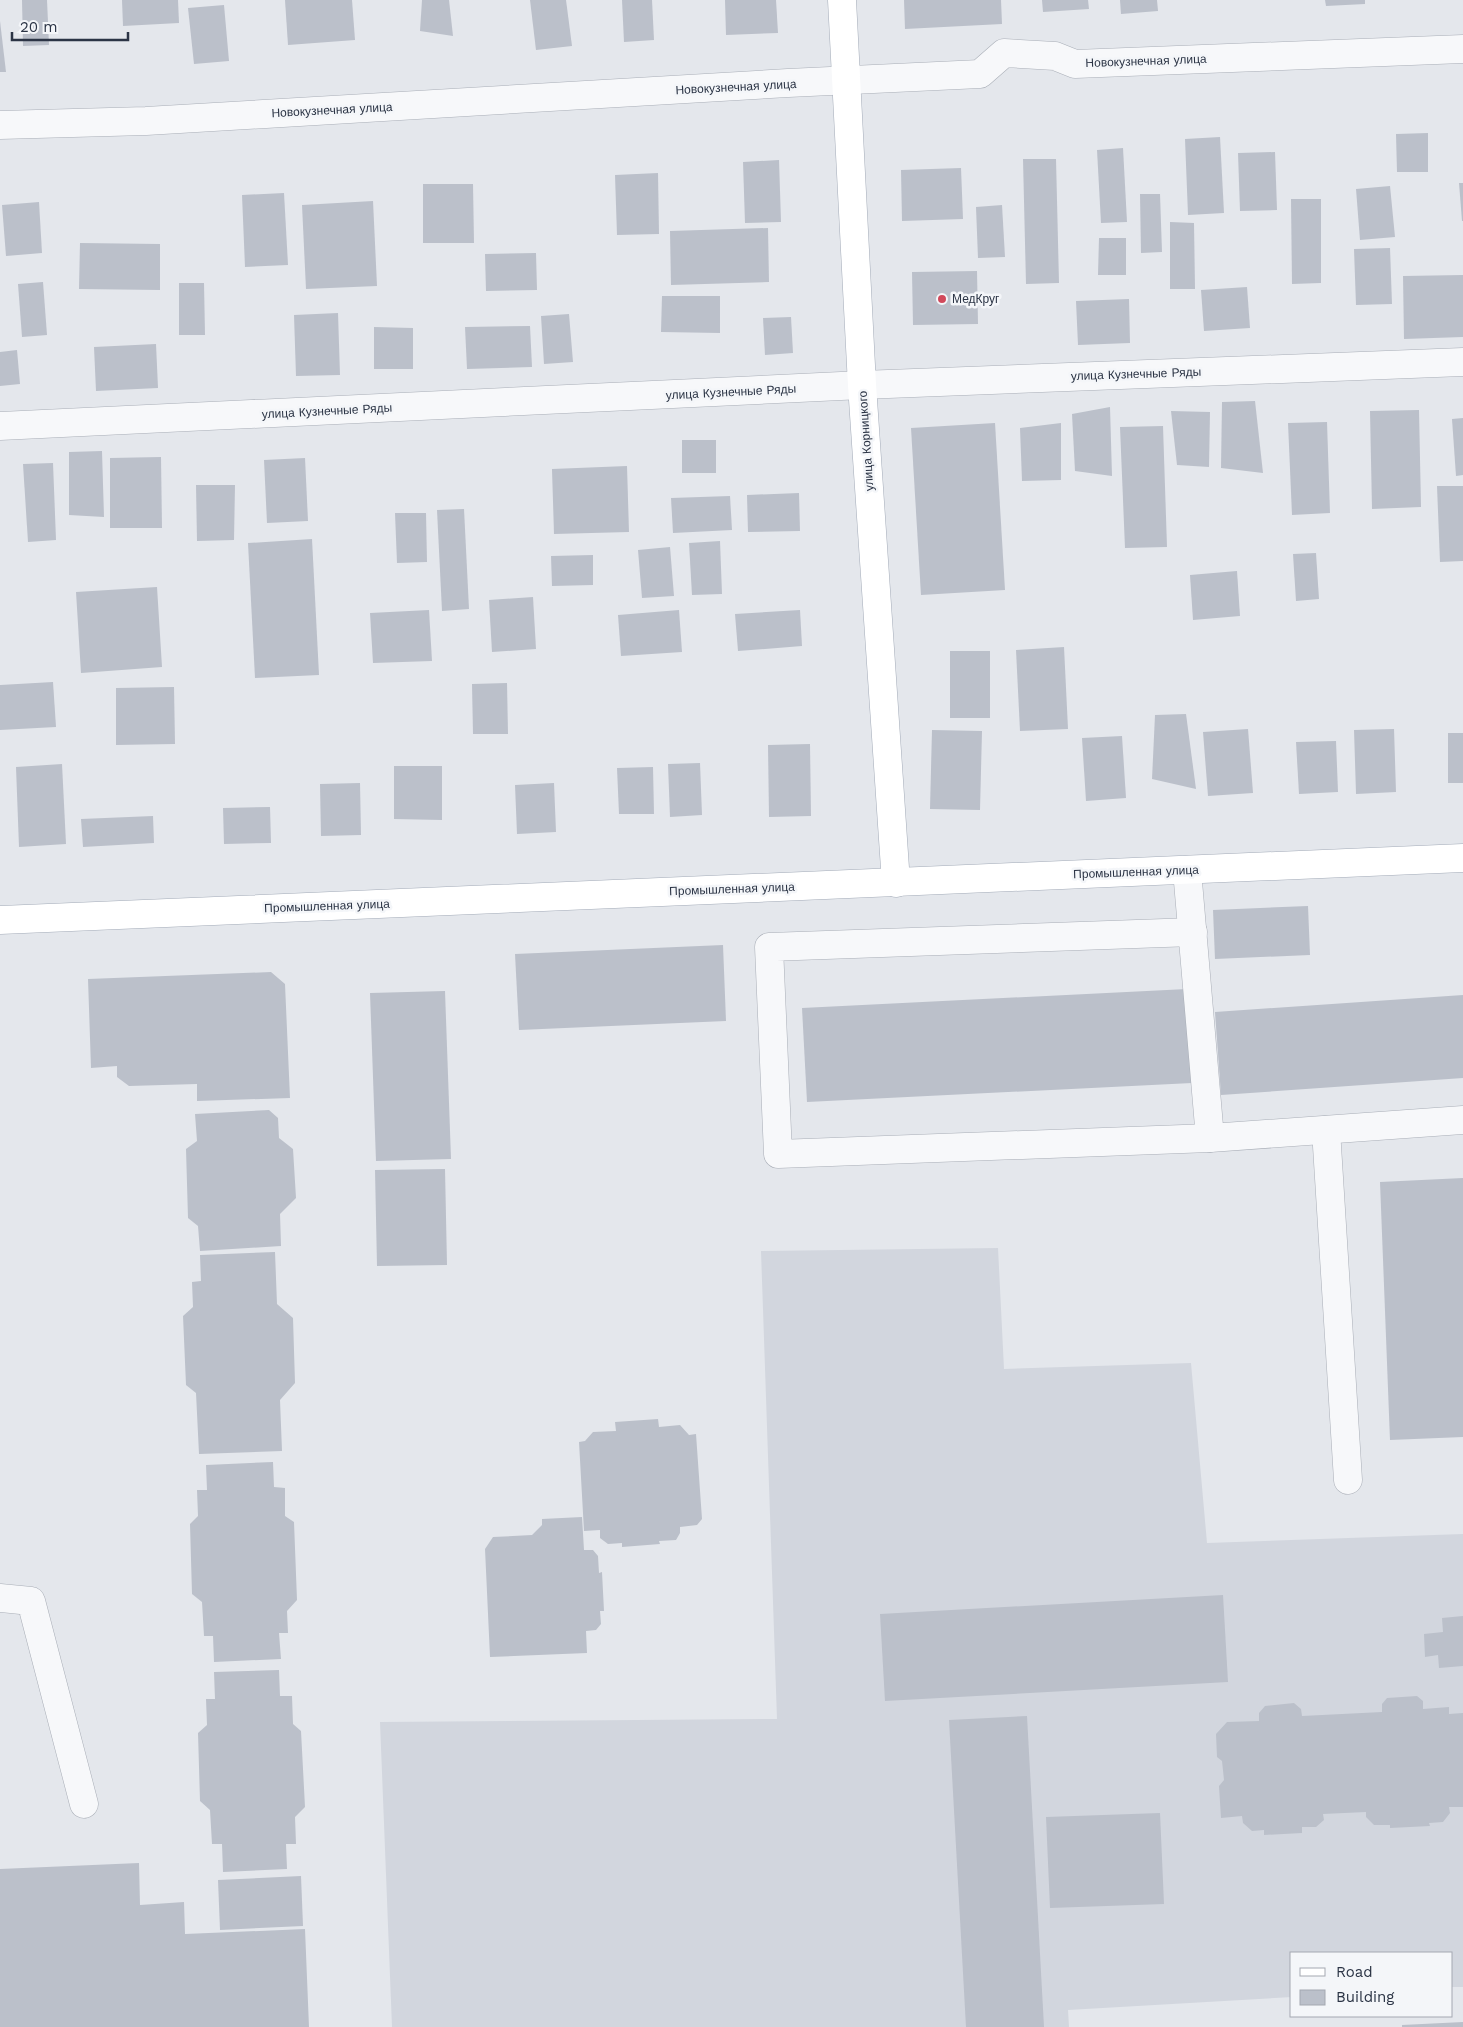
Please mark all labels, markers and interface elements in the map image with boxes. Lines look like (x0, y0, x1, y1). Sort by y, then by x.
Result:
scale bar (12, 10, 129, 42)
text: 20 m (20, 18, 58, 36)
street label: Новокузнечная улица (1085, 52, 1207, 70)
street label: Новокузнечная улица (675, 77, 797, 97)
street label: Новокузнечная улица (271, 100, 393, 120)
place label: МедКруг (952, 292, 1000, 306)
marker: МедКруг (936, 293, 948, 305)
street label: улица Кузнечные Ряды (1071, 365, 1201, 383)
street label: улица Кузнечные Ряды (665, 382, 797, 402)
street label: улица Корницкого (855, 390, 876, 492)
street label: улица Кузнечные Ряды (261, 401, 393, 421)
street label: Промышленная улица (1073, 863, 1199, 881)
street label: Промышленная улица (669, 880, 795, 898)
street label: Промышленная улица (264, 897, 390, 915)
legend (1290, 1952, 1453, 2017)
text: Road (1336, 1963, 1373, 1981)
text: Building (1336, 1988, 1394, 2006)

